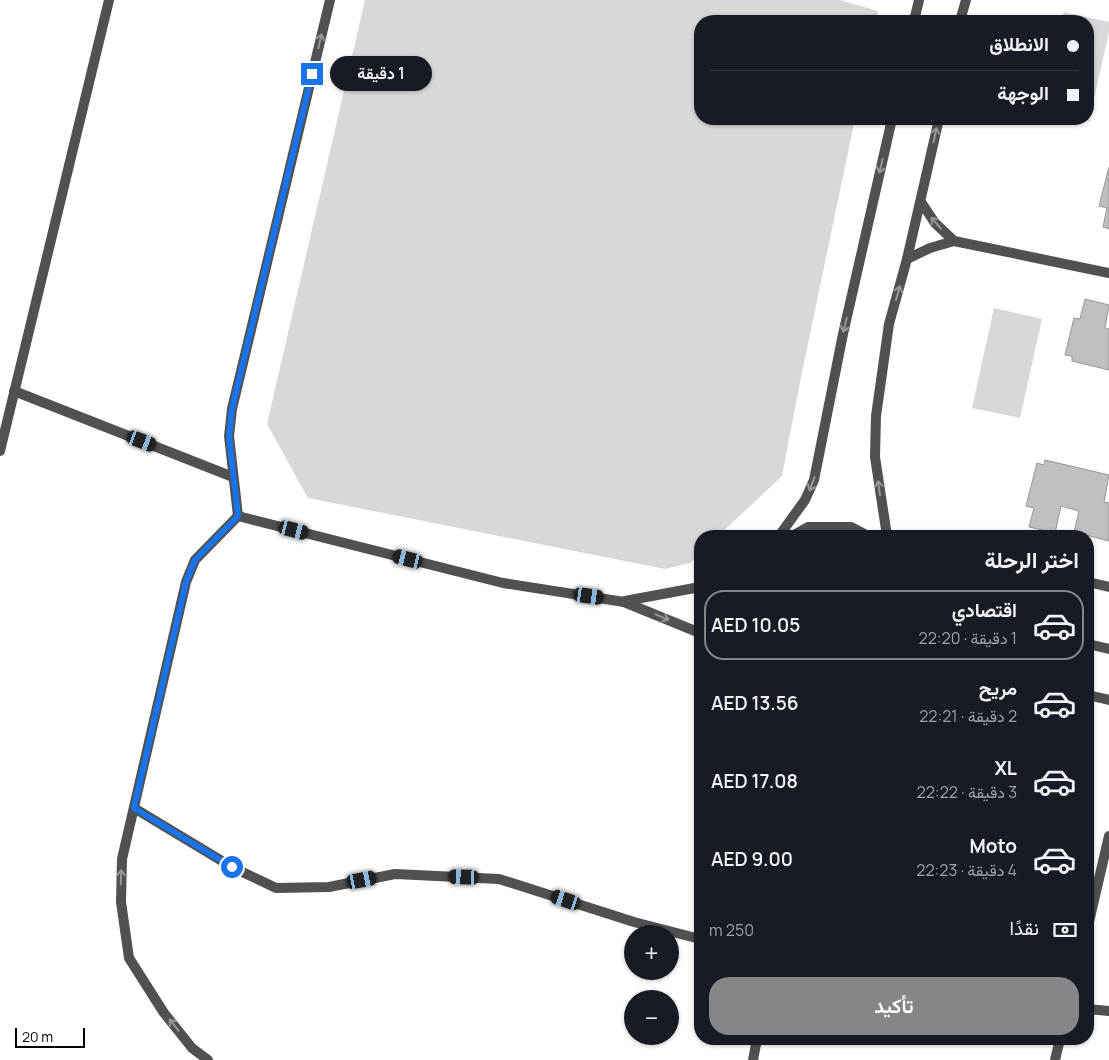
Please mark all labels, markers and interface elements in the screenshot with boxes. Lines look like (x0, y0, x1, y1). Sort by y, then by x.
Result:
text: الانطلاق (989, 31, 1049, 57)
one-way arrow (316, 33, 325, 49)
callout: 1 دقيقة (330, 56, 432, 92)
text: 1 دقيقة (357, 62, 405, 84)
route end (301, 63, 323, 85)
text: الوجهة (997, 80, 1049, 106)
one-way arrow (931, 127, 940, 143)
one-way arrow (876, 158, 885, 174)
one-way arrow (930, 216, 941, 229)
one-way arrow (894, 286, 903, 302)
one-way arrow (840, 316, 849, 332)
car (125, 429, 158, 453)
one-way arrow (807, 476, 816, 491)
one-way arrow (874, 481, 884, 497)
car (277, 519, 310, 541)
text: اختر الرحلة (984, 545, 1079, 575)
car (391, 548, 424, 570)
car (573, 586, 604, 606)
text: اقتصادي (952, 597, 1017, 623)
icon: car (1032, 603, 1077, 648)
text: AED 10.05 (711, 612, 800, 638)
one-way arrow (654, 613, 669, 622)
text: 1 دقيقة · 22:20 (919, 627, 1017, 649)
text: مريح (979, 675, 1017, 701)
icon: car (1032, 681, 1077, 726)
text: AED 13.56 (711, 690, 799, 716)
text: 2 دقيقة · 22:21 (919, 705, 1017, 727)
text: XL (994, 755, 1017, 781)
icon: car (1032, 759, 1077, 804)
text: AED 17.08 (711, 768, 798, 794)
text: 3 دقيقة · 22:22 (917, 781, 1017, 803)
text: Moto (970, 833, 1017, 859)
icon: car (1032, 837, 1077, 882)
text: AED 9.00 (711, 846, 793, 872)
route start (221, 856, 243, 878)
text: 4 دقيقة · 22:23 (916, 859, 1017, 881)
one-way arrow (117, 869, 126, 885)
car (448, 869, 479, 885)
car (345, 870, 378, 890)
car (549, 888, 582, 912)
text: نقدًا (1010, 915, 1039, 941)
icon: cash (1051, 916, 1079, 944)
text: 250 m (709, 919, 754, 941)
map controls (624, 925, 679, 1045)
button: + (624, 925, 679, 980)
button: تأكيد (709, 977, 1079, 1035)
button: − (624, 990, 679, 1045)
one-way arrow (168, 1019, 179, 1032)
scale bar (15, 1025, 85, 1048)
text: 20 m (22, 1027, 53, 1046)

